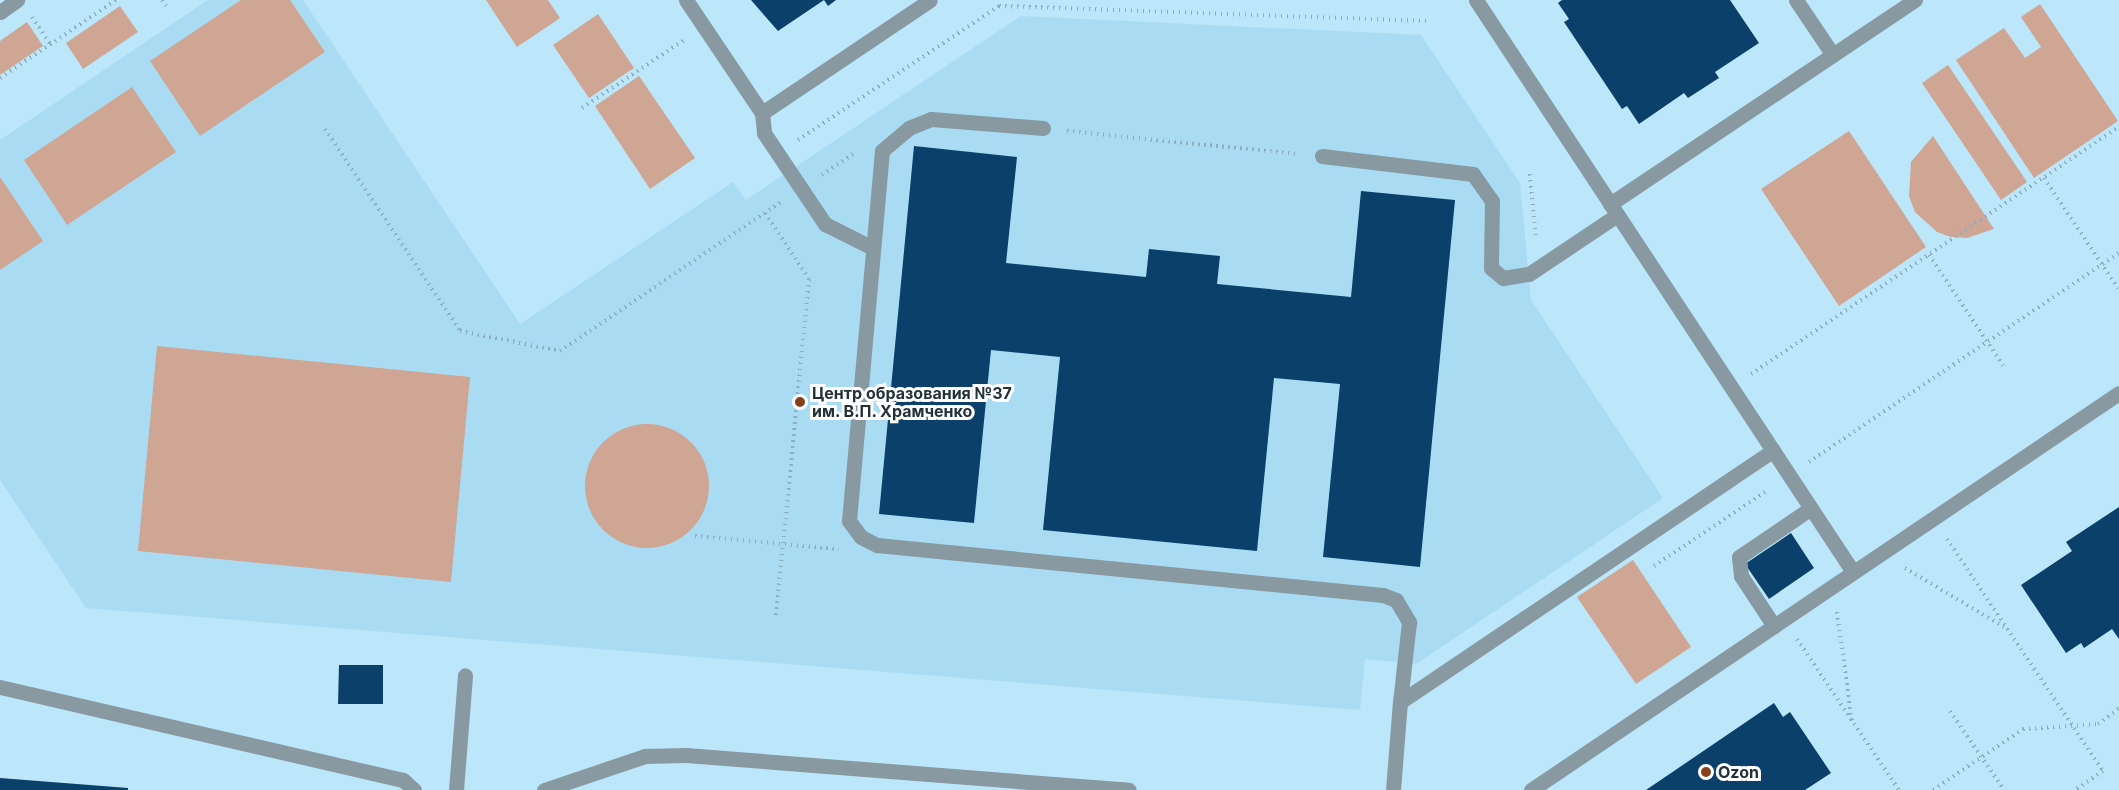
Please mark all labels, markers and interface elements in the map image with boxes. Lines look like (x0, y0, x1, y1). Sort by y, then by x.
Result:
place label: Центр образования №37 им. В.П. Храмченко (812, 383, 1012, 421)
marker: Центр образования №37 им. В.П. Храмченко (793, 395, 807, 409)
place label: Ozon (1718, 762, 1759, 782)
marker: Ozon (1699, 765, 1713, 779)

